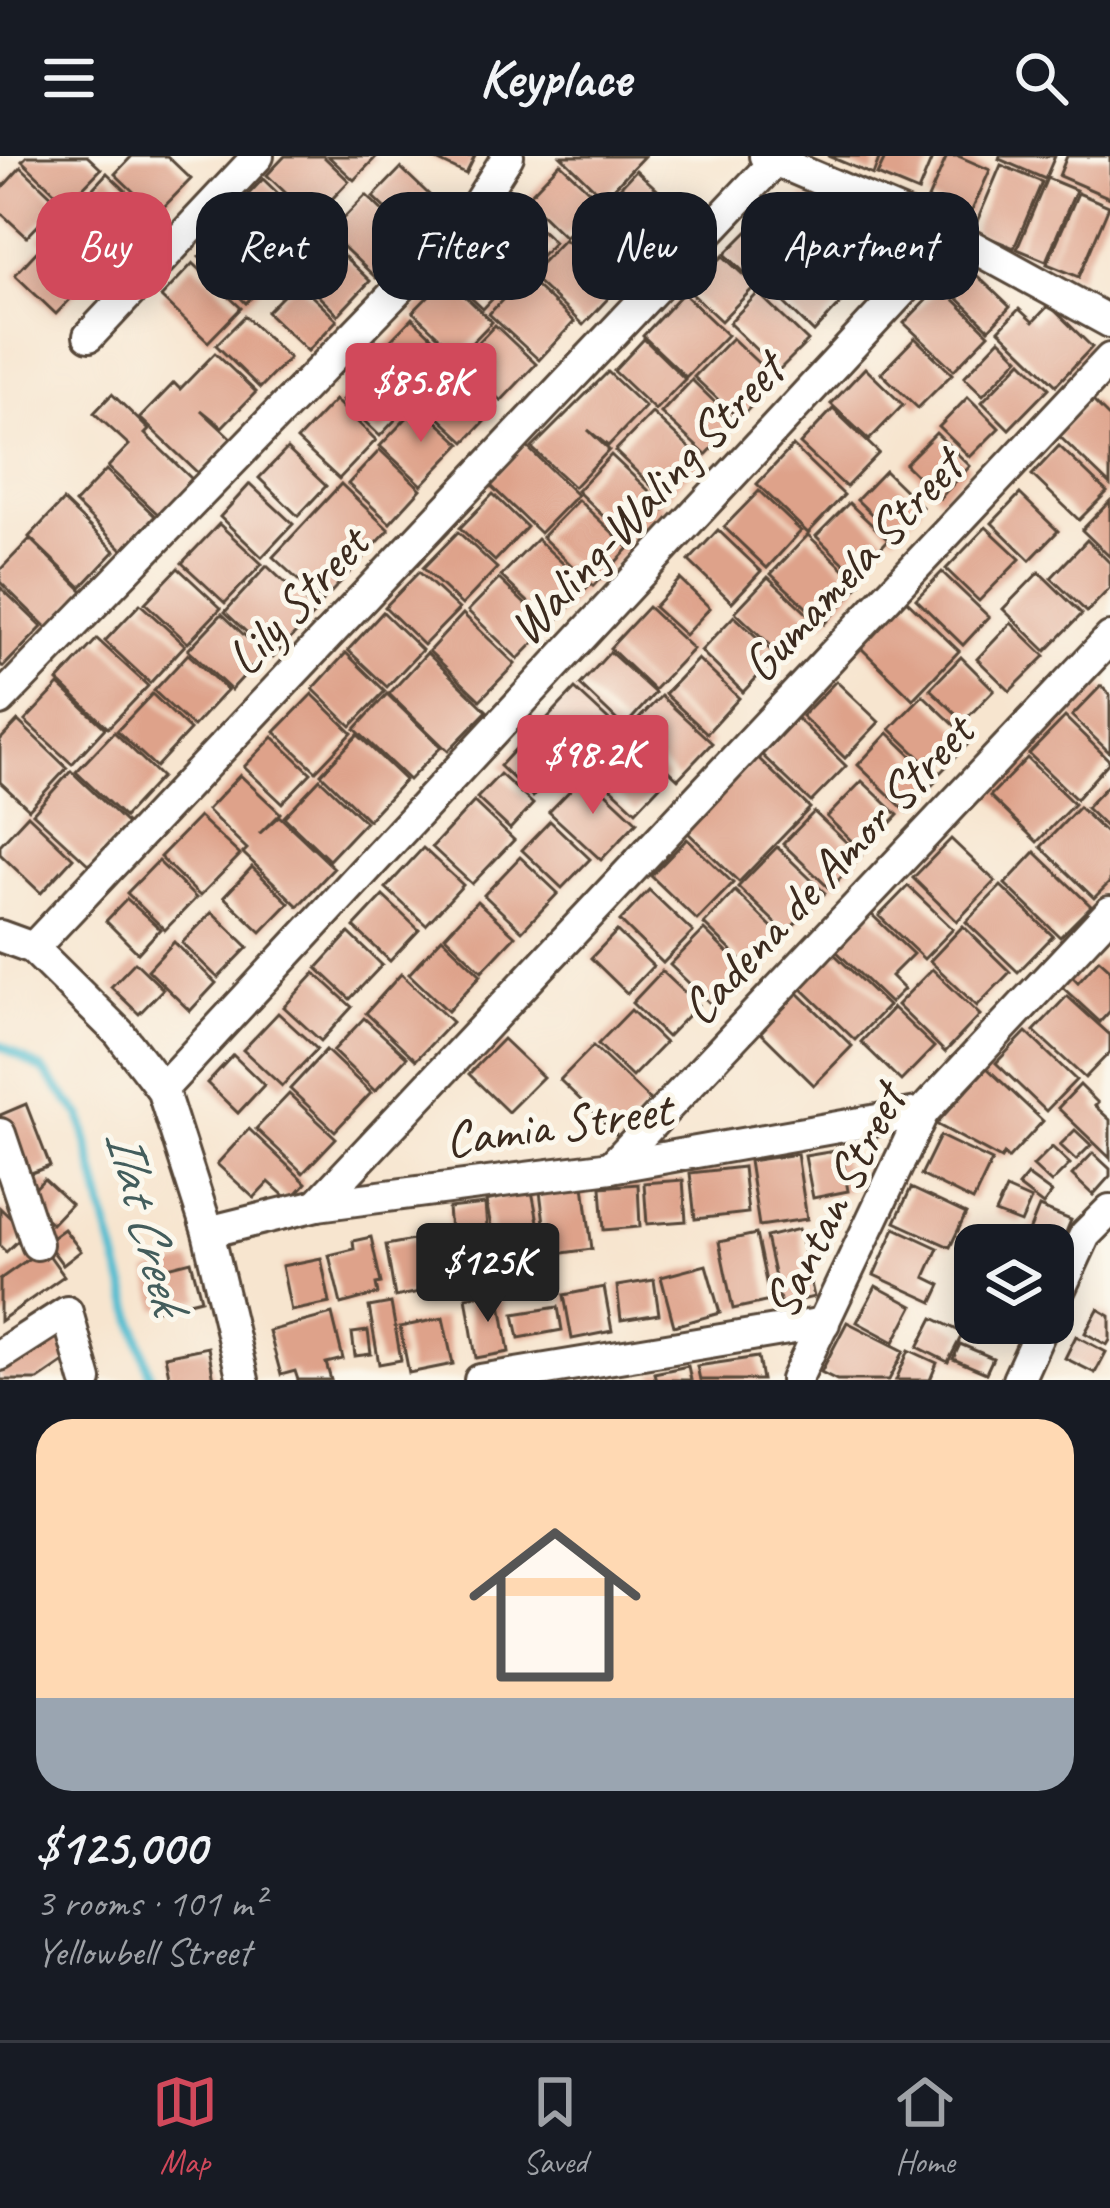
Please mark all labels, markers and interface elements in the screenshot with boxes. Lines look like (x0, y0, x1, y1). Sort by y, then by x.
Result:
text: Keyplace (479, 44, 631, 112)
icon: menu (36, 45, 102, 111)
icon: search (1008, 45, 1074, 111)
chip: Buy (36, 192, 172, 300)
chip: Rent (196, 192, 348, 300)
chip: Filters (372, 192, 548, 300)
chip: New (572, 192, 717, 300)
chip: Apartment (741, 192, 979, 300)
street label: Waling-Waling Street (494, 335, 802, 658)
pin: $85.8K (323, 343, 519, 445)
text: $85.8K (372, 357, 470, 406)
street label: Gumamela Street (728, 432, 980, 695)
street label: Lily Street (212, 509, 385, 688)
street label: Cadena de Amor Street (667, 697, 990, 1038)
pin: $98.2K (495, 715, 691, 817)
text: $98.2K (544, 729, 642, 778)
street label: Santan Street (748, 1069, 923, 1329)
street label: Camia Street (441, 1076, 680, 1172)
water label: Ilat Creek (90, 1122, 206, 1328)
pin: $125K (404, 1223, 572, 1325)
map controls (954, 1224, 1074, 1344)
button: layers (954, 1224, 1074, 1344)
text: $125K (443, 1237, 533, 1286)
icon: home (447, 1497, 663, 1713)
text: $125,000 (36, 1815, 206, 1879)
text: 3 rooms · 101 m² (36, 1879, 264, 1928)
text: Yellowbell Street (36, 1928, 251, 1977)
tab: Map (152, 2069, 218, 2183)
tab: Saved (522, 2069, 588, 2183)
tab: Home (892, 2069, 958, 2183)

